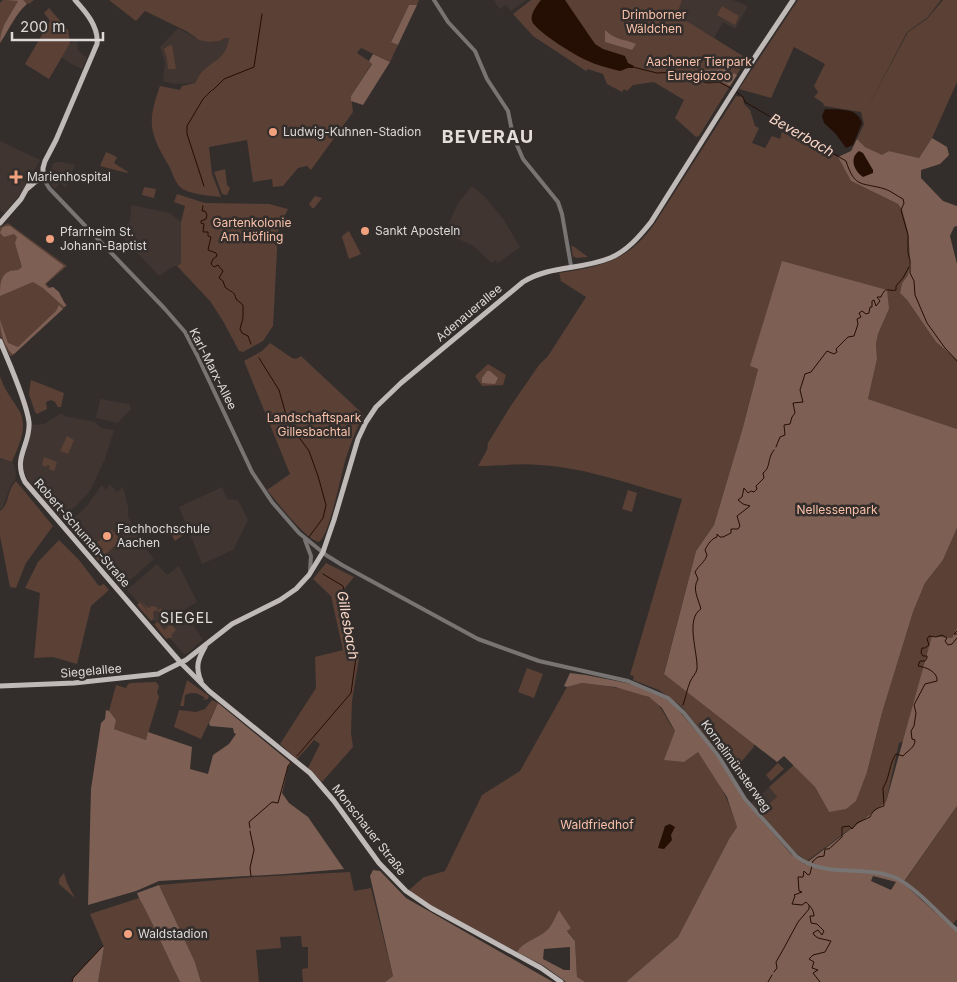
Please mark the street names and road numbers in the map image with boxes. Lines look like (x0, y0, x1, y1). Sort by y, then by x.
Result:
street label: Adenauerallee (433, 281, 505, 345)
street label: Karl-Marx-Allee (186, 325, 240, 412)
street label: Robert-Schuman-Straße (31, 475, 134, 590)
street label: Siegelallee (60, 660, 122, 681)
street label: Kornelimünsterweg (698, 717, 775, 815)
street label: Monschauer Straße (329, 781, 410, 878)

